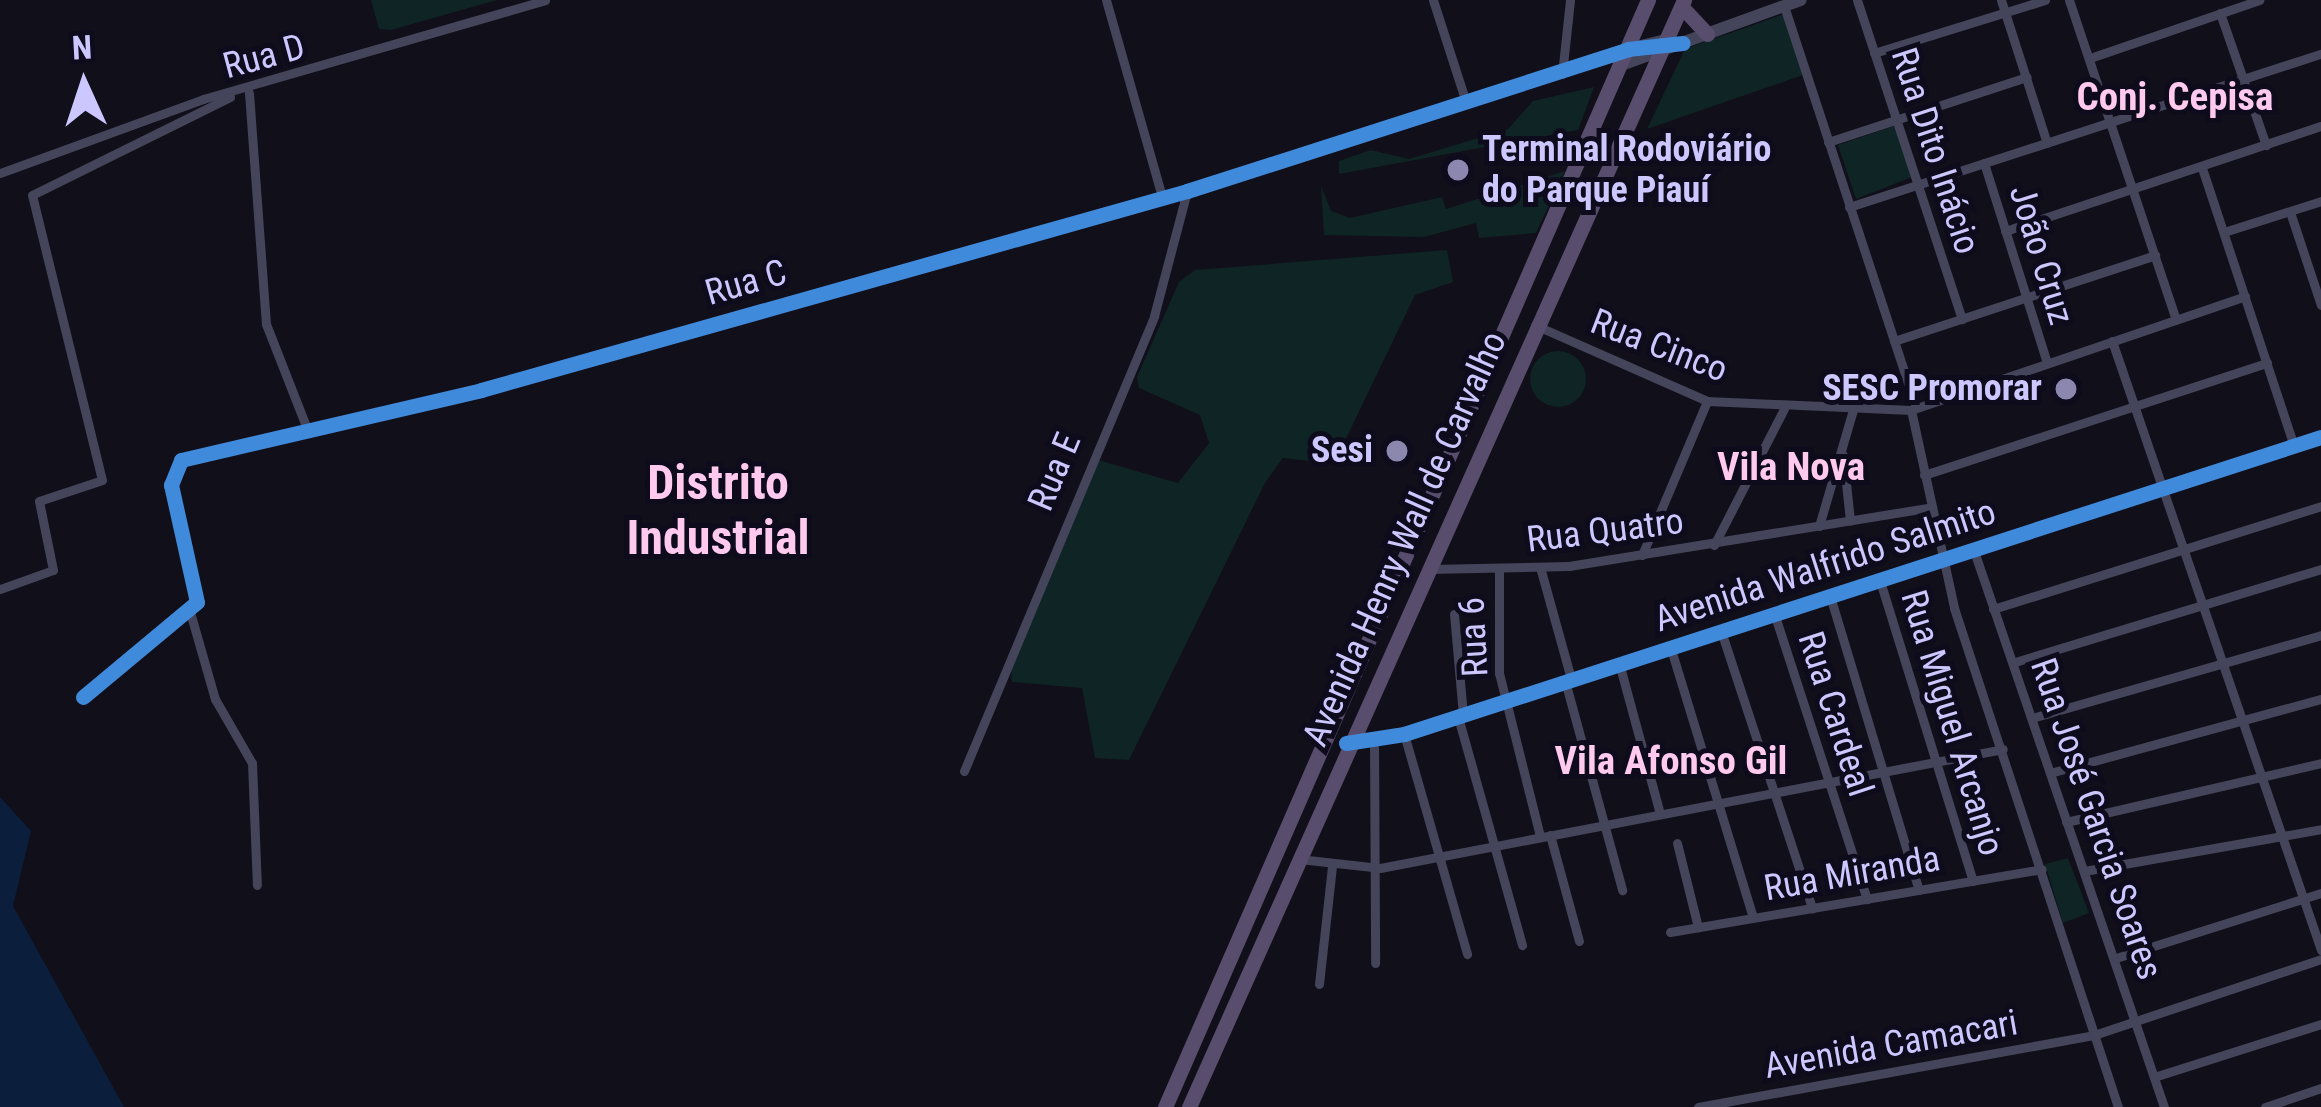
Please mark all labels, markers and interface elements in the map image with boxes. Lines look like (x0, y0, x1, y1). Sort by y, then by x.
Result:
north arrow (24, 24, 144, 144)
street label: Rua D (219, 25, 309, 89)
text: N (71, 28, 93, 68)
street label: Rua Dito Inácio (1881, 43, 1989, 259)
district label: Conj. Cepisa (2077, 74, 2273, 120)
place label: Terminal Rodoviário do Parque Piauí (1482, 127, 1771, 212)
marker: Terminal Rodoviário do Parque Piauí (1445, 157, 1471, 183)
street label: João Cruz (1999, 180, 2083, 330)
street label: Rua C (700, 251, 792, 315)
street label: Rua Cinco (1585, 300, 1733, 392)
street label: Avenida Henry Wall de Carvalho (1294, 325, 1516, 753)
place label: SESC Promorar (1822, 367, 2042, 411)
marker: SESC Promorar (2053, 376, 2079, 402)
street label: Rua E (1020, 427, 1090, 517)
place label: Sesi (1311, 429, 1373, 473)
marker: Sesi (1384, 438, 1410, 464)
district label: Vila Nova (1717, 444, 1865, 490)
district label: Distrito Industrial (626, 453, 810, 566)
street label: Avenida Walfrido Salmito (1649, 490, 2001, 642)
street label: Rua Quatro (1524, 500, 1686, 562)
street label: Rua Miguel Arcanjo (1891, 585, 2013, 861)
street label: Rua 6 (1450, 596, 1498, 678)
street label: Rua Cardeal (1788, 626, 1882, 802)
street label: Rua José Garcia Soares (2021, 653, 2171, 985)
district label: Vila Afonso Gil (1555, 738, 1787, 784)
street label: Rua Miranda (1761, 837, 1943, 911)
street label: Avenida Camacari (1761, 1001, 2021, 1089)

